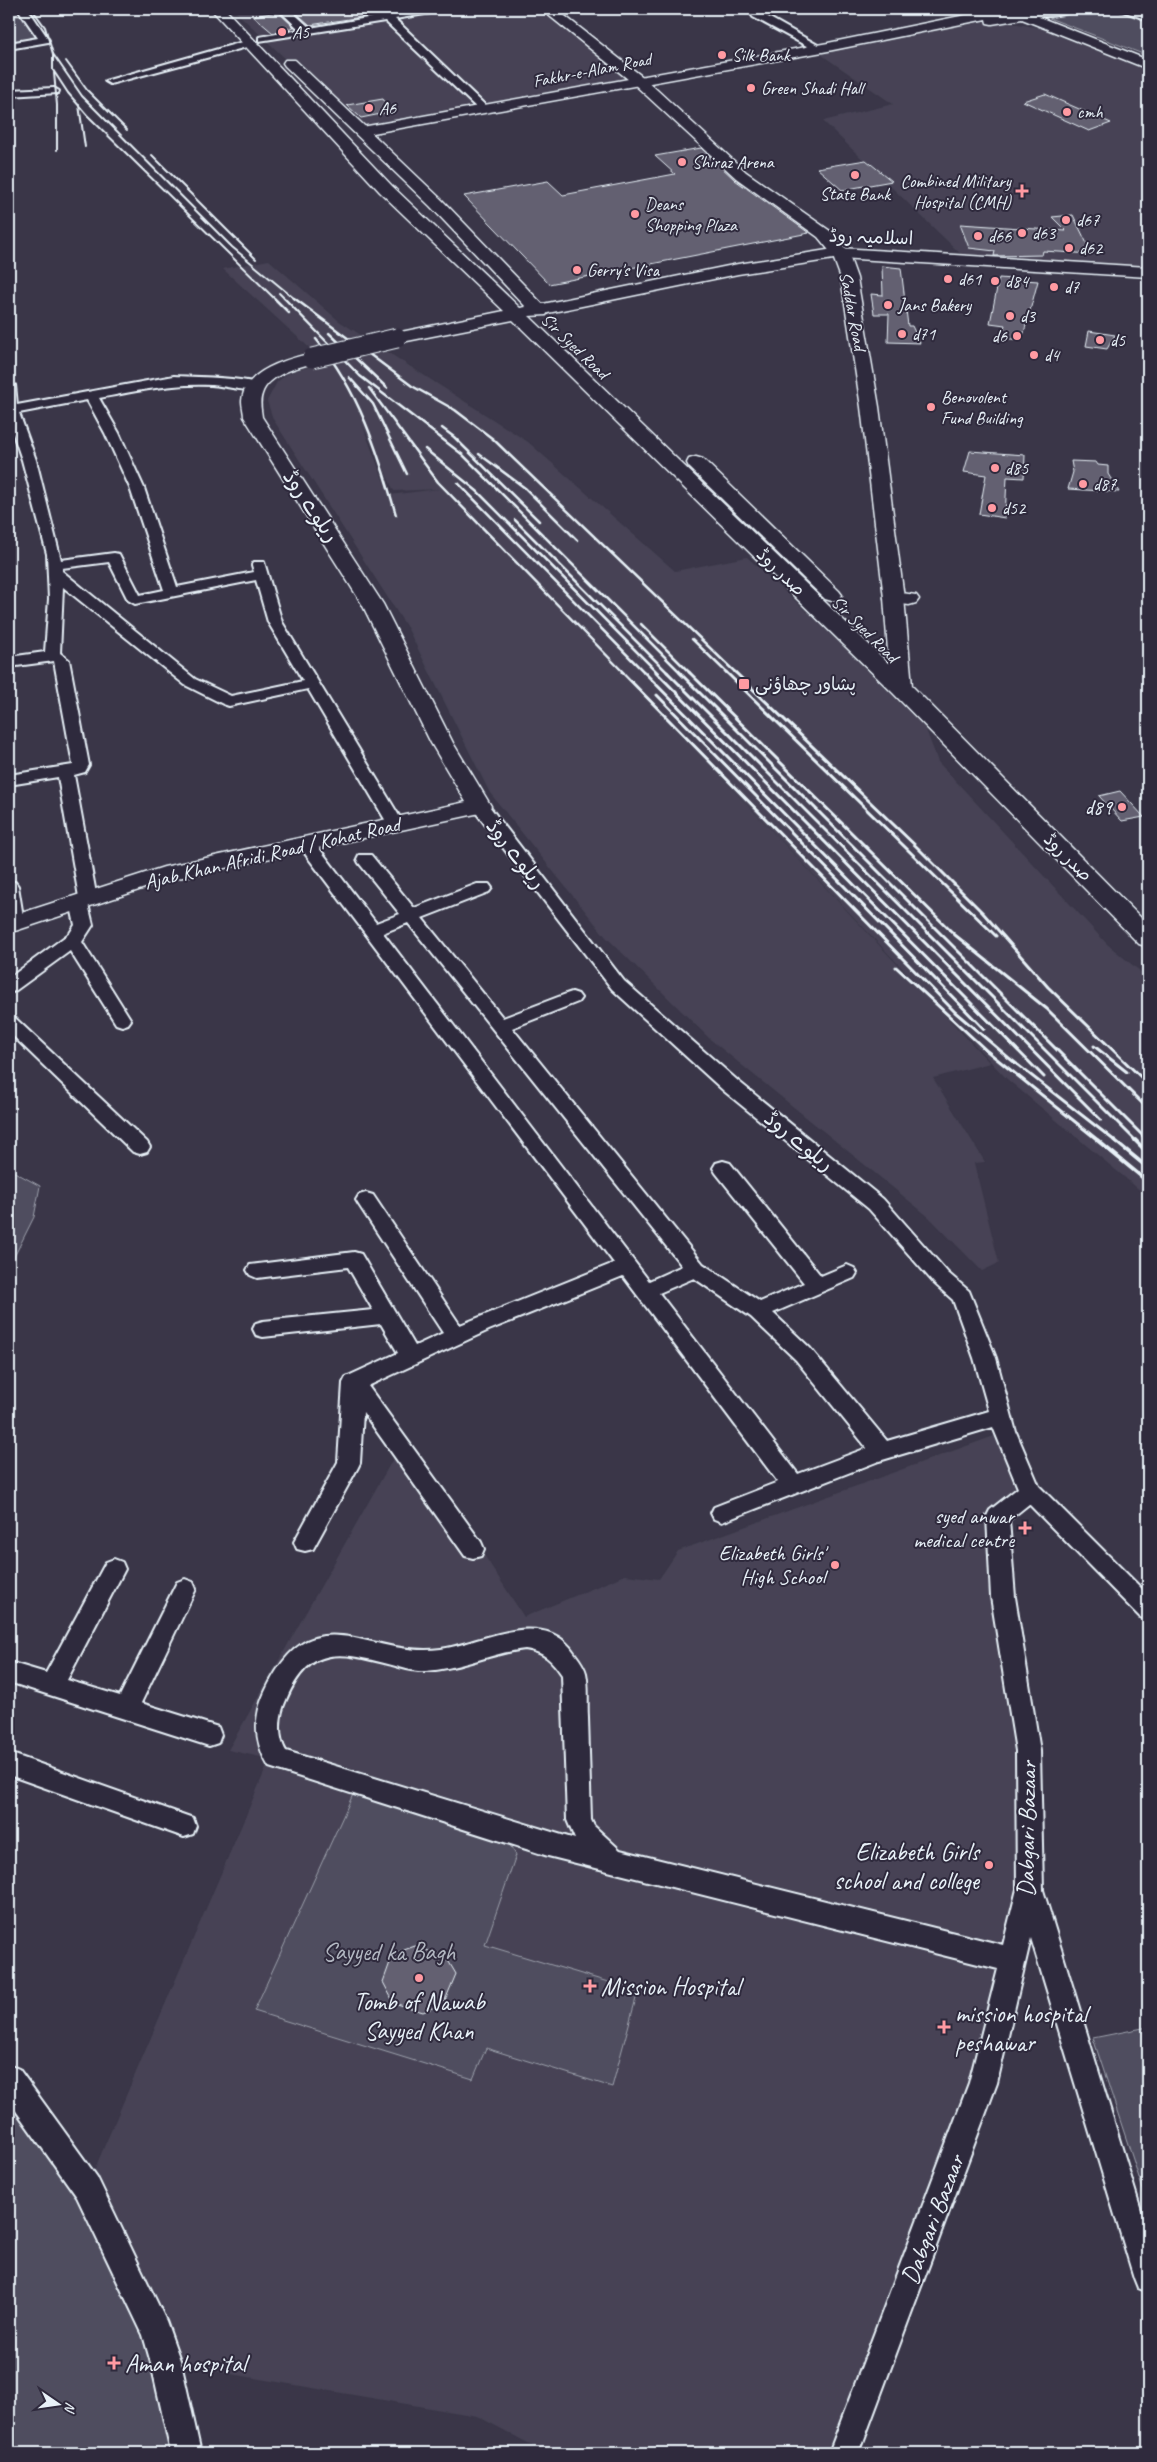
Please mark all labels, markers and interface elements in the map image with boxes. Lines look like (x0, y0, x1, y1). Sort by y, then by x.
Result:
place label: A5 (292, 21, 310, 43)
marker: A5 (276, 26, 288, 38)
place label: Silk Bank (732, 44, 791, 66)
street label: Fakhr-e-Alam Road (531, 47, 656, 92)
marker: Silk Bank (716, 49, 728, 61)
place label: Green Shadi Hall (761, 77, 866, 99)
marker: Green Shadi Hall (745, 82, 757, 94)
place label: A6 (379, 97, 397, 119)
place label: cmh (1077, 101, 1103, 123)
marker: A6 (363, 102, 375, 114)
marker: cmh (1061, 106, 1073, 118)
place label: Shiraz Arena (692, 151, 775, 173)
marker: Shiraz Arena (676, 156, 688, 168)
marker: State Bank (849, 169, 861, 181)
place label: Combined Military Hospital (CMH) (901, 170, 1013, 213)
place label: State Bank (820, 183, 892, 205)
marker: Combined Military Hospital (CMH) (1015, 184, 1029, 198)
place label: Deans Shopping Plaza (645, 193, 738, 236)
marker: Deans Shopping Plaza (629, 208, 641, 220)
place label: d67 (1076, 209, 1100, 231)
marker: d67 (1060, 214, 1072, 226)
place label: d63 (1032, 222, 1057, 244)
street label: اسلامیہ روڈ (829, 225, 913, 249)
place label: d66 (988, 225, 1012, 247)
marker: d63 (1016, 227, 1028, 239)
marker: d66 (972, 230, 984, 242)
place label: d62 (1079, 237, 1104, 259)
marker: d62 (1063, 242, 1075, 254)
place label: Gerry's Visa (587, 259, 661, 281)
marker: Gerry's Visa (571, 264, 583, 276)
place label: d61 (958, 268, 982, 290)
street label: Saddar Road (835, 270, 872, 355)
place label: d84 (1005, 270, 1030, 292)
marker: d61 (942, 273, 954, 285)
marker: d84 (989, 275, 1001, 287)
place label: d7 (1064, 276, 1080, 298)
marker: d7 (1048, 281, 1060, 293)
place label: Jans Bakery (897, 294, 973, 316)
marker: Jans Bakery (882, 299, 894, 311)
place label: d3 (1020, 305, 1037, 327)
street label: Sir Syed Road (537, 308, 616, 386)
marker: d3 (1004, 310, 1016, 322)
place label: d71 (912, 323, 936, 345)
place label: d6 (992, 325, 1008, 347)
marker: d71 (896, 328, 908, 340)
place label: d5 (1110, 329, 1126, 351)
marker: d6 (1011, 330, 1023, 342)
marker: d5 (1094, 334, 1106, 346)
place label: d4 (1044, 344, 1061, 366)
marker: d4 (1028, 349, 1040, 361)
place label: Benovolent Fund Building (941, 386, 1024, 429)
marker: Benovolent Fund Building (925, 401, 937, 413)
place label: d85 (1005, 457, 1029, 479)
marker: d85 (989, 462, 1001, 474)
street label: ریلوے روڈ (276, 465, 345, 548)
place label: d87 (1093, 473, 1117, 495)
marker: d87 (1077, 478, 1089, 490)
place label: d52 (1002, 497, 1027, 519)
marker: d52 (986, 502, 998, 514)
street label: صدر روڈ (752, 543, 810, 601)
street label: Sir Syed Road (827, 591, 905, 669)
place label: پشاور چھاؤنی (755, 673, 856, 696)
marker: پشاور چھاؤنی (737, 677, 751, 691)
place label: d89 (1085, 794, 1114, 820)
marker: d89 (1116, 801, 1128, 813)
street label: Ajab Khan Afridi Road / Kohat Road (142, 810, 405, 895)
street label: ریلوے روڈ (480, 814, 551, 895)
street label: صدر روڈ (1039, 828, 1097, 886)
street label: ریلوے روڈ (758, 1105, 839, 1178)
place label: syed anwar medical centre (913, 1503, 1015, 1553)
marker: syed anwar medical centre (1018, 1521, 1032, 1535)
place label: Elizabeth Girls' High School (719, 1540, 830, 1590)
marker: Elizabeth Girls' High School (829, 1559, 841, 1571)
street label: Dabgari Bazaar (1010, 1759, 1044, 1897)
place label: Elizabeth Girls school and college (834, 1836, 981, 1897)
marker: Elizabeth Girls school and college (983, 1859, 995, 1871)
park label: Sayyed ka Bagh (323, 1936, 456, 1968)
place label: Mission Hospital (601, 1971, 745, 2003)
marker: Tomb of Nawab Sayyed Khan (413, 1972, 425, 1984)
marker: Mission Hospital (583, 1979, 597, 1993)
place label: Tomb of Nawab Sayyed Khan (353, 1986, 487, 2047)
place label: mission hospital peshawar (955, 1998, 1092, 2059)
marker: mission hospital peshawar (937, 2020, 951, 2034)
street label: Dabgari Bazaar (894, 2148, 973, 2289)
place label: Aman hospital (125, 2348, 251, 2380)
marker: Aman hospital (107, 2356, 121, 2370)
north arrow (32, 2380, 82, 2430)
text: N (60, 2401, 79, 2415)

